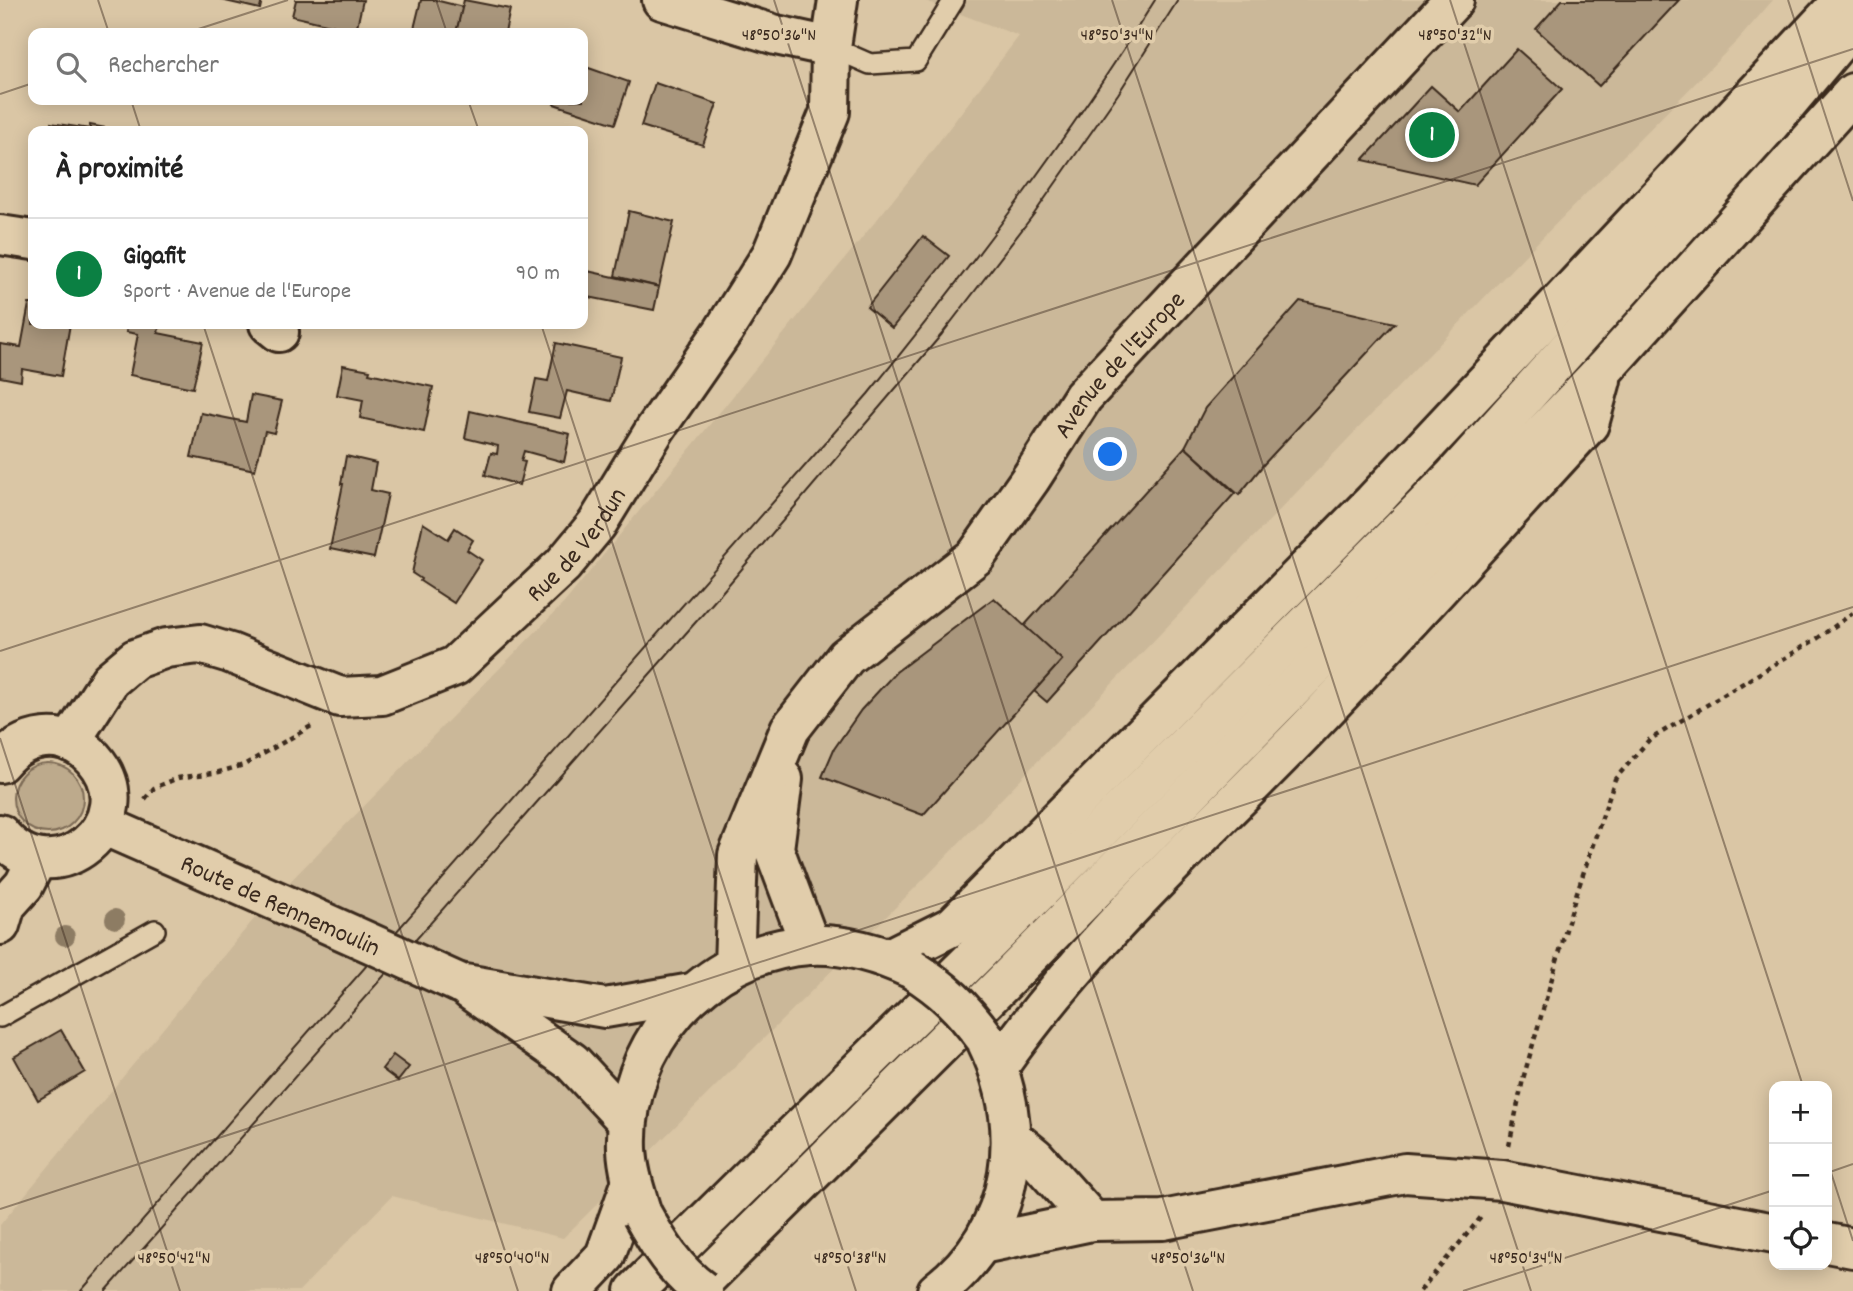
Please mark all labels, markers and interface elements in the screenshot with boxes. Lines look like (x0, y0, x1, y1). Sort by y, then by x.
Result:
text: 48°50'36"N (742, 24, 816, 49)
text: 48°50'34"N (1081, 24, 1153, 49)
text: 48°50'32"N (1418, 24, 1492, 49)
search box (28, 28, 588, 105)
icon: search (52, 48, 90, 86)
text: Rechercher (108, 48, 219, 85)
pin: 1 (1409, 109, 1455, 161)
text: À proximité (56, 150, 183, 193)
text: Gigafit (123, 239, 186, 276)
text: 1 (76, 258, 82, 291)
text: 90 m (516, 258, 560, 291)
text: Sport · Avenue de l'Europe (123, 276, 351, 309)
street label: Avenue de l'Europe (1046, 284, 1195, 447)
your location (1093, 437, 1127, 471)
street label: Rue de Verdun (519, 481, 637, 612)
street label: Route de Rennemoulin (174, 847, 385, 968)
map controls (1769, 1081, 1832, 1270)
button: + (1769, 1081, 1832, 1144)
button: − (1769, 1144, 1832, 1207)
button: locate (1769, 1207, 1832, 1270)
text: 48°50'42"N (138, 1247, 210, 1272)
text: 48°50'40"N (475, 1247, 549, 1272)
text: 48°50'38"N (814, 1247, 886, 1272)
text: 48°50'36"N (1151, 1247, 1225, 1272)
text: 48°50'34"N (1490, 1247, 1562, 1272)

